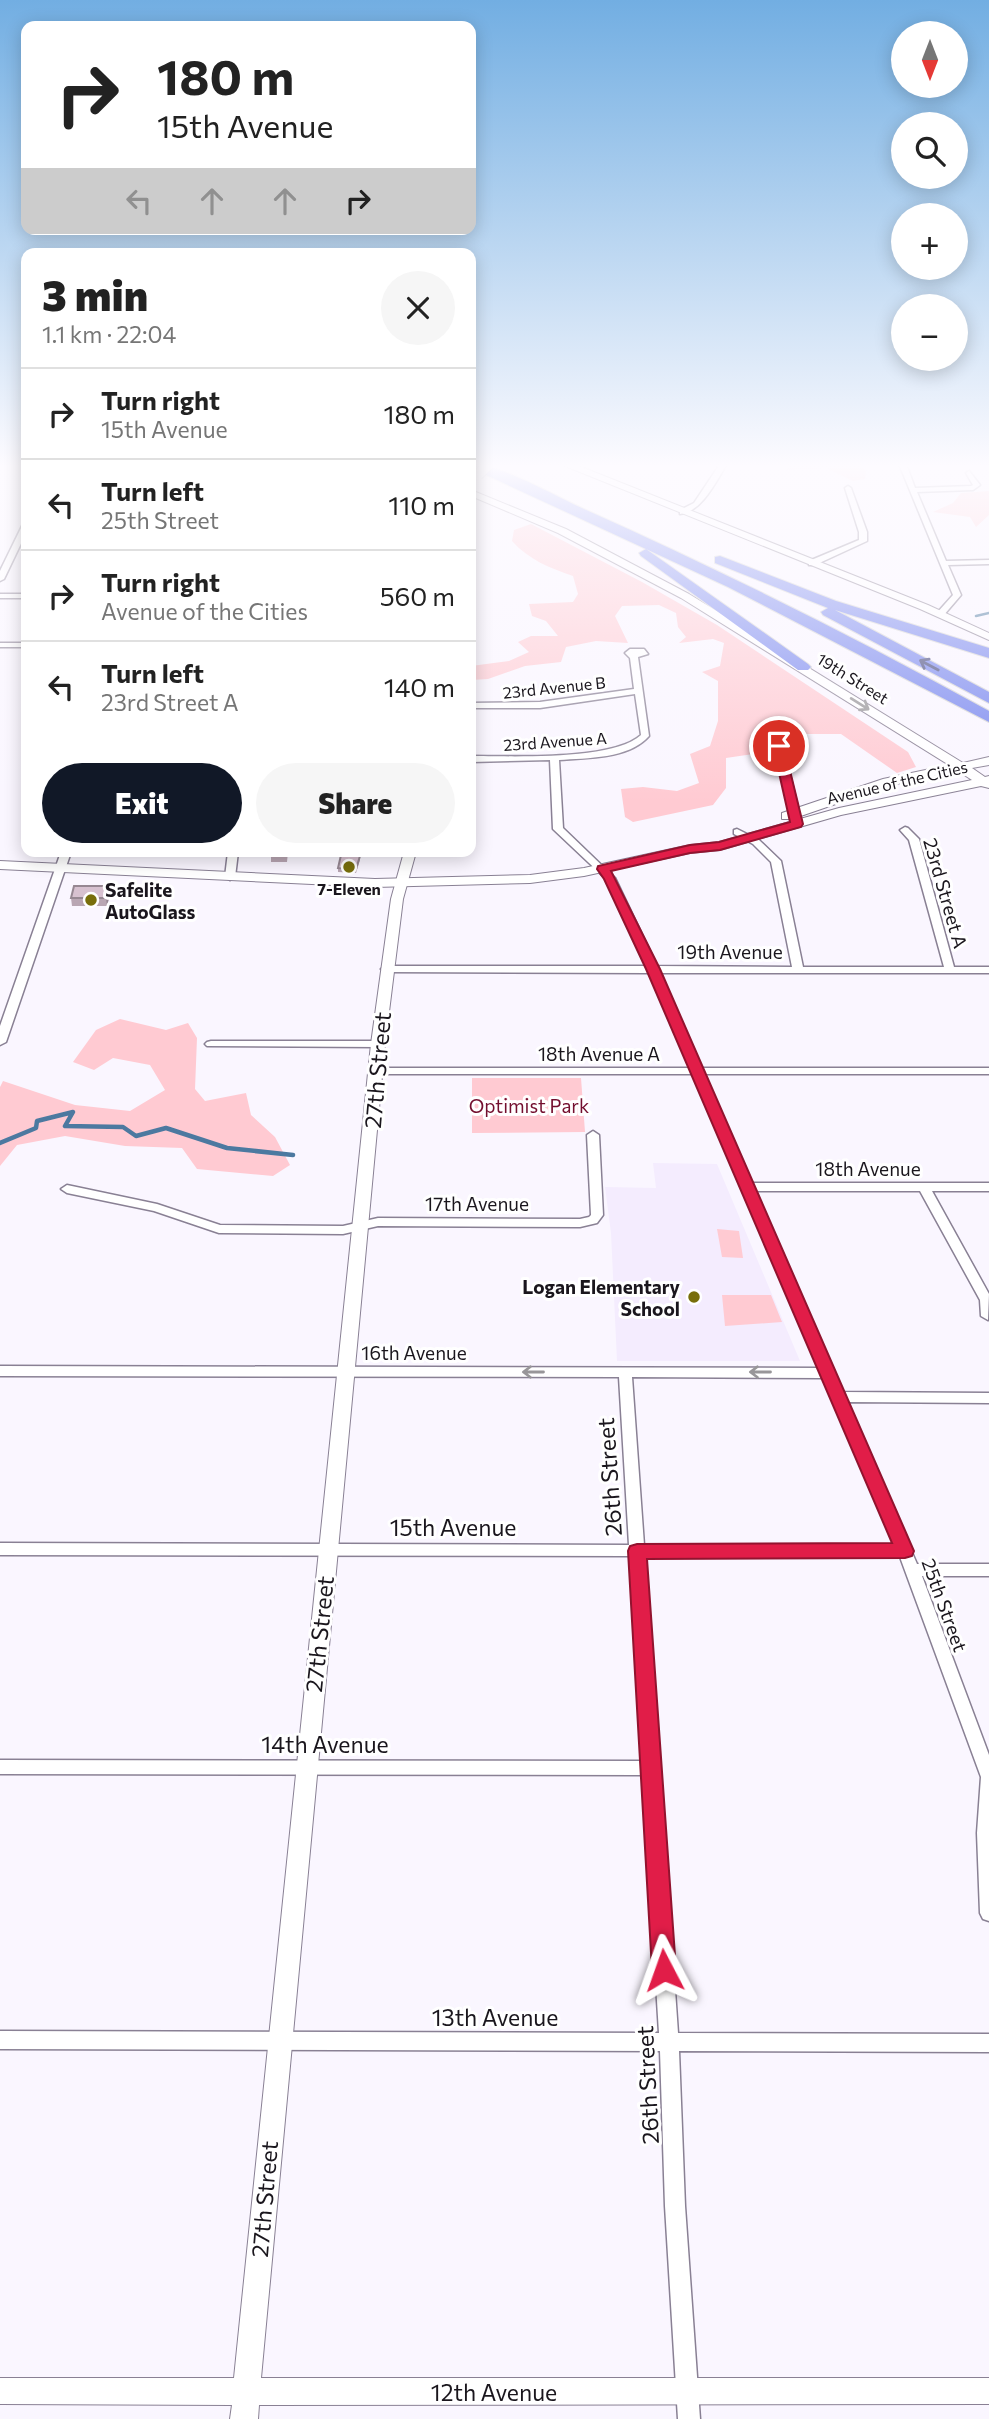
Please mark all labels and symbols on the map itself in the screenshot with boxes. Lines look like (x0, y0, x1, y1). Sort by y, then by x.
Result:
north arrow (891, 21, 968, 98)
street label: 19th Street (814, 649, 893, 708)
one-way arrow (919, 658, 940, 671)
street label: 23rd Avenue B (502, 672, 606, 702)
one-way arrow (850, 697, 870, 711)
pin (749, 716, 809, 776)
street label: 23rd Avenue A (503, 728, 607, 754)
street label: Avenue of the Cities (825, 757, 969, 807)
street label: 23rd Street A (919, 835, 973, 951)
marker: 7-Eleven (341, 859, 357, 875)
place label: Safelite AutoGlass (105, 878, 195, 923)
place label: 7-Eleven (317, 879, 381, 898)
marker: Safelite AutoGlass (83, 892, 99, 908)
street label: 19th Avenue (677, 940, 783, 963)
street label: 27th Street (358, 1011, 396, 1129)
street label: 18th Avenue A (538, 1042, 660, 1065)
park label: Optimist Park (469, 1094, 589, 1117)
street label: 18th Avenue (815, 1157, 921, 1180)
street label: 17th Avenue (425, 1192, 529, 1215)
place label: Logan Elementary School (522, 1275, 681, 1320)
marker: Logan Elementary School (686, 1289, 702, 1305)
street label: 16th Avenue (361, 1341, 467, 1364)
one-way arrow (522, 1365, 545, 1378)
one-way arrow (749, 1365, 772, 1379)
street label: 26th Street (591, 1417, 627, 1537)
street label: 15th Avenue (390, 1513, 516, 1541)
street label: 25th Street (918, 1555, 973, 1655)
street label: 27th Street (299, 1574, 339, 1694)
street label: 14th Avenue (261, 1730, 389, 1758)
position arrow (627, 1933, 701, 2007)
street label: 13th Avenue (432, 2003, 558, 2031)
street label: 26th Street (630, 2025, 664, 2145)
street label: 27th Street (245, 2140, 283, 2258)
street label: 12th Avenue (431, 2378, 557, 2406)

